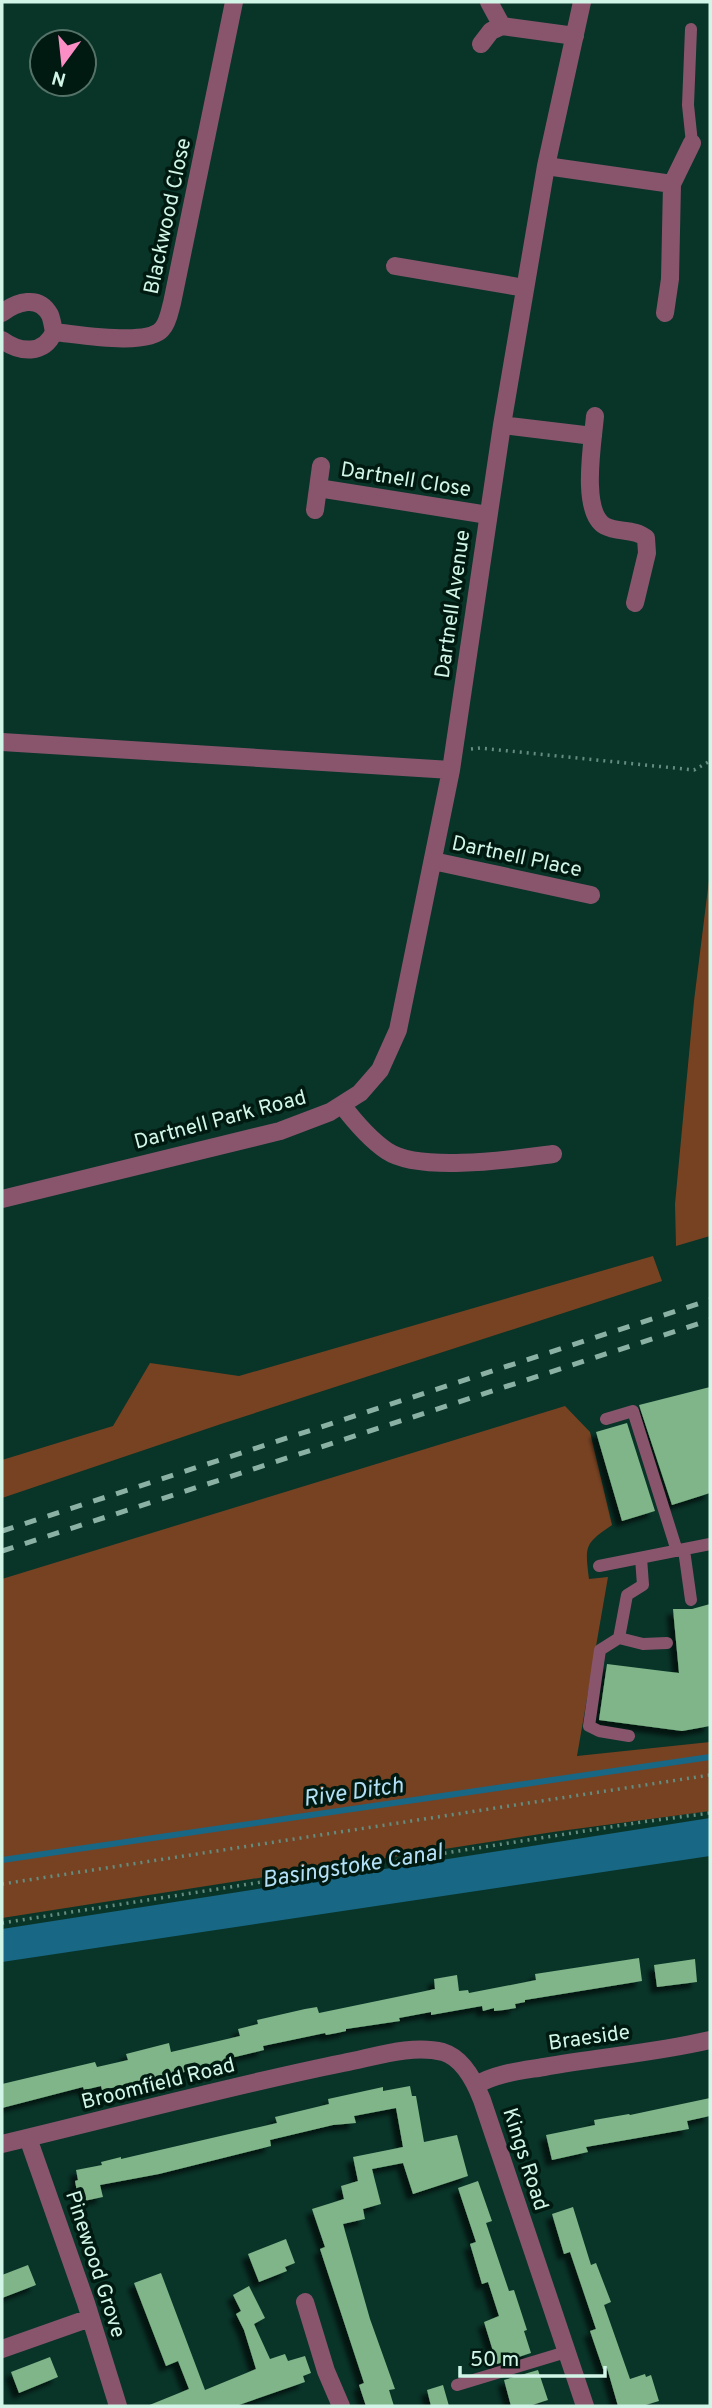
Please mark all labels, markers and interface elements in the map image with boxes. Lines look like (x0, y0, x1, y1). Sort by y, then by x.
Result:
north arrow (28, 28, 98, 98)
text: N (49, 64, 69, 91)
street label: Blackwood Close (139, 136, 198, 297)
street label: Dartnell Close (339, 457, 473, 504)
street label: Dartnell Avenue (430, 528, 477, 680)
street label: Dartnell Place (449, 831, 584, 884)
street label: Dartnell Park Road (131, 1084, 309, 1156)
water label: Rive Ditch (301, 1772, 406, 1815)
water label: Basingstoke Canal (260, 1839, 446, 1896)
street label: Braeside (547, 2019, 632, 2058)
street label: Broomfield Road (79, 2052, 238, 2117)
street label: Kings Road (495, 2105, 554, 2214)
street label: Pinewood Grove (58, 2187, 131, 2341)
scale bar (460, 2334, 605, 2378)
text: 50 m (470, 2347, 519, 2374)

